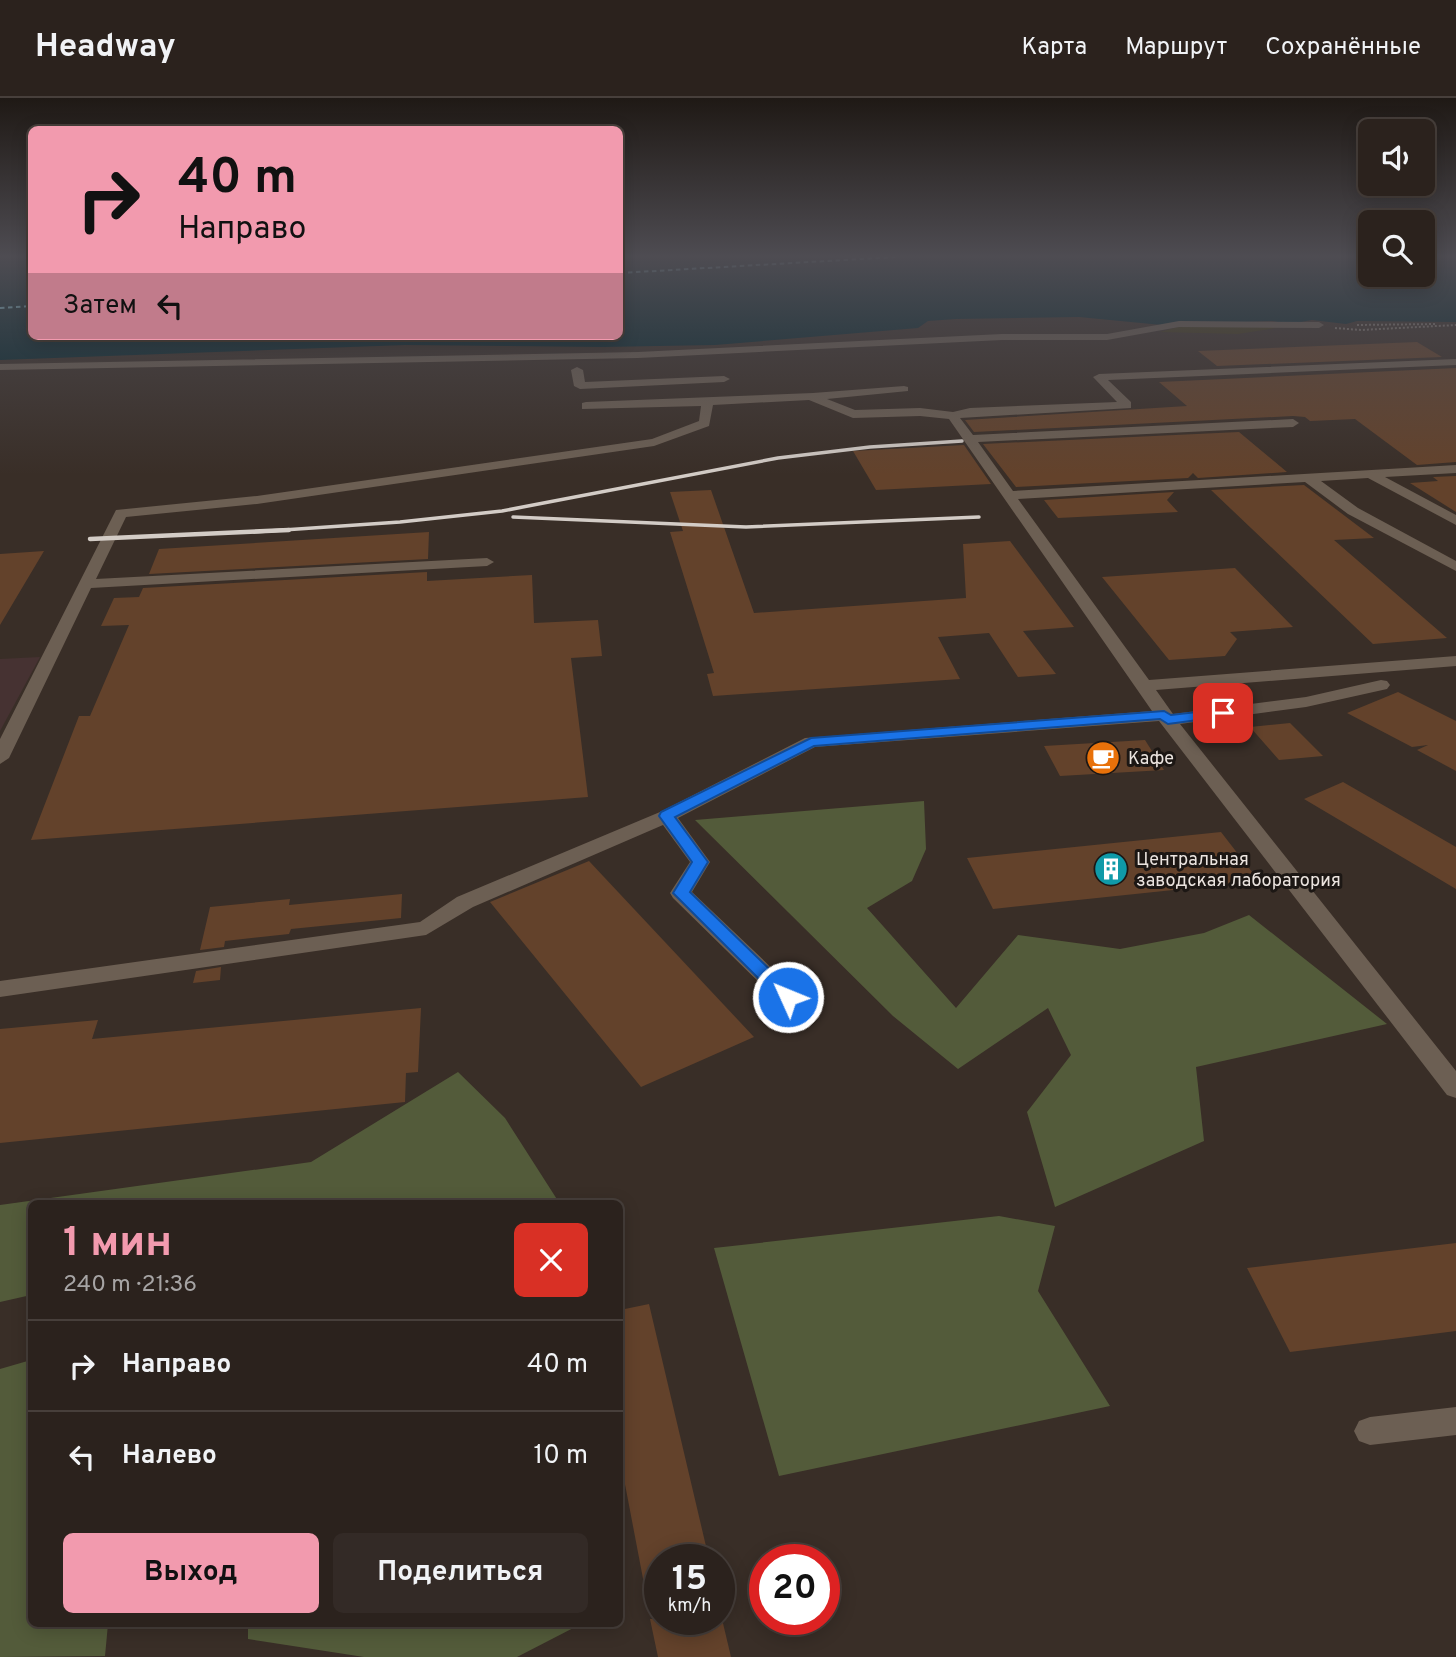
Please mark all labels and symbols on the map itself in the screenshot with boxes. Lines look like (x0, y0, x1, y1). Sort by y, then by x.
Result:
pin (1193, 683, 1253, 743)
cafe icon: Кафе (1084, 739, 1122, 777)
place label: Кафе (1128, 748, 1174, 771)
place label: Центральная заводская лаборатория (1136, 849, 1341, 893)
building icon: Центральная заводская лаборатория (1092, 850, 1130, 888)
position arrow (751, 960, 825, 1034)
speed limit sign: 20 (749, 1544, 840, 1635)

